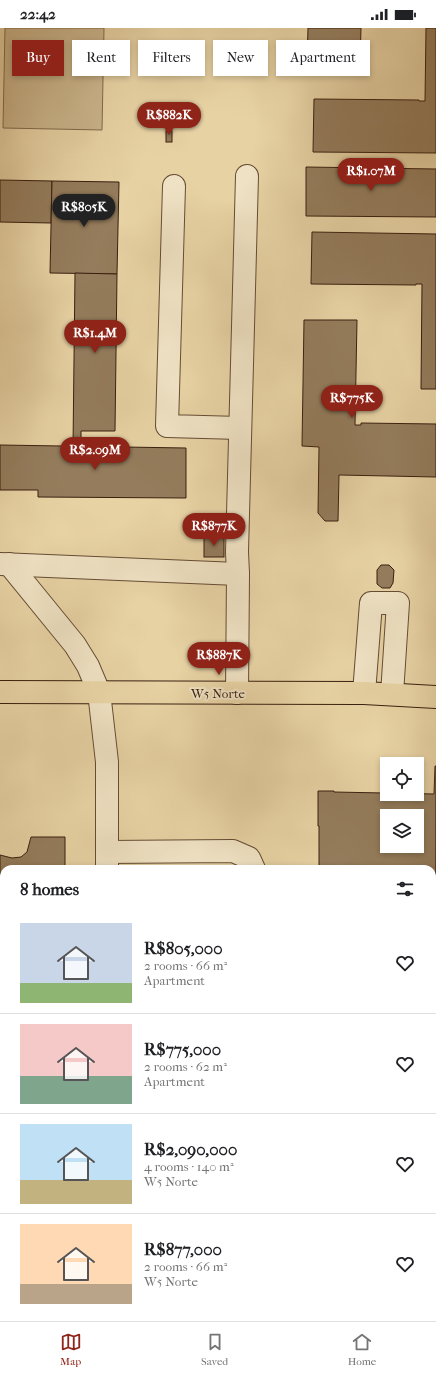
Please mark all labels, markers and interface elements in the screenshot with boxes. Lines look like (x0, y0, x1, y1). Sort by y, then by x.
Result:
text: 22:42 (20, 5, 56, 23)
chip: Buy (12, 40, 64, 76)
chip: Rent (72, 40, 130, 76)
chip: Filters (138, 40, 205, 76)
chip: New (213, 40, 268, 76)
chip: Apartment (276, 40, 370, 76)
pin: R$882K (136, 102, 202, 136)
text: R$882K (146, 107, 192, 122)
pin: R$1.07M (334, 158, 408, 192)
text: R$1.07M (346, 163, 396, 178)
pin: R$805K (51, 194, 117, 228)
text: R$805K (61, 199, 107, 214)
pin: R$1.4M (62, 320, 128, 354)
text: R$1.4M (73, 325, 117, 340)
pin: R$775K (319, 385, 385, 419)
text: R$775K (330, 390, 374, 405)
pin: R$2.09M (58, 437, 132, 471)
text: R$2.09M (69, 442, 121, 457)
pin: R$877K (181, 513, 247, 547)
text: R$877K (191, 518, 237, 533)
pin: R$887K (186, 642, 252, 676)
text: R$887K (196, 647, 242, 662)
street label: W5 Norte (190, 686, 246, 701)
map controls (380, 757, 424, 853)
button: locate (380, 757, 424, 801)
button: layers (380, 809, 424, 853)
icon: filters (394, 878, 416, 900)
text: 8 homes (20, 879, 79, 899)
text: R$805,000 (144, 938, 223, 958)
icon: home (52, 939, 100, 987)
icon: heart (394, 952, 416, 974)
text: 2 rooms · 66 m² (144, 958, 227, 973)
text: Apartment (144, 973, 205, 988)
text: R$775,000 (144, 1039, 221, 1059)
icon: home (52, 1040, 100, 1088)
icon: heart (394, 1053, 416, 1075)
text: 2 rooms · 62 m² (144, 1059, 227, 1074)
text: Apartment (144, 1074, 205, 1089)
text: R$2,090,000 (144, 1139, 237, 1159)
icon: home (52, 1140, 100, 1188)
icon: heart (394, 1153, 416, 1175)
text: 4 rooms · 140 m² (144, 1159, 234, 1174)
text: W5 Norte (144, 1174, 198, 1189)
text: R$877,000 (144, 1239, 222, 1259)
icon: home (52, 1240, 100, 1288)
icon: heart (394, 1253, 416, 1275)
text: 2 rooms · 66 m² (144, 1259, 227, 1274)
text: W5 Norte (144, 1274, 198, 1289)
tab: Map (60, 1331, 82, 1368)
tab: Saved (201, 1331, 228, 1368)
tab: Home (348, 1331, 376, 1368)

